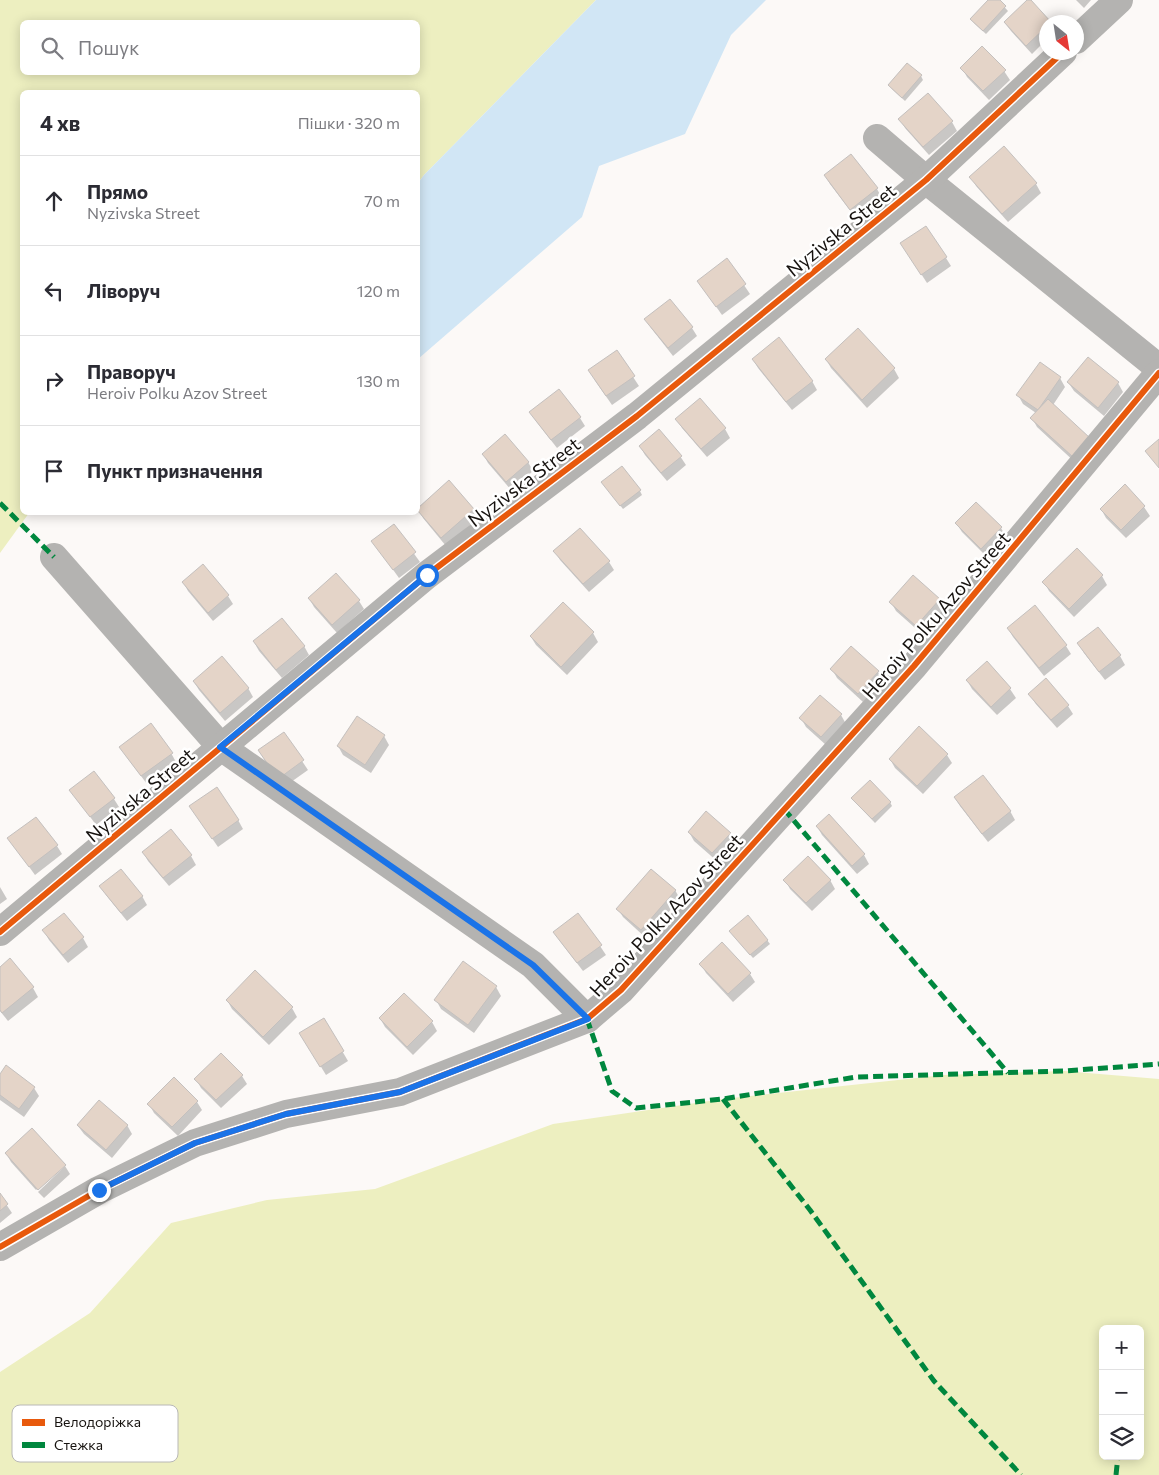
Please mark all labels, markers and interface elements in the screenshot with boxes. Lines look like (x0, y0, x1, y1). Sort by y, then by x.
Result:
north arrow (1039, 15, 1084, 60)
search box (20, 20, 420, 75)
icon: search (38, 34, 66, 62)
text: Пошук (78, 36, 139, 59)
text: 4 хв (40, 110, 80, 135)
text: Пішки · 320 m (298, 113, 400, 132)
street label: Nyzivska Street (781, 178, 900, 281)
text: Прямо (87, 180, 148, 203)
icon: ahead (40, 187, 68, 215)
text: 70 m (364, 191, 400, 210)
text: Nyzivska Street (87, 203, 200, 222)
icon: left (40, 277, 68, 305)
text: Ліворуч (87, 279, 160, 302)
text: 120 m (357, 281, 400, 300)
text: Праворуч (87, 360, 176, 383)
icon: right (40, 367, 68, 395)
text: 130 m (357, 371, 400, 390)
text: Heroiv Polku Azov Street (87, 383, 267, 402)
street label: Nyzivska Street (463, 432, 584, 531)
icon: arrive (40, 457, 68, 485)
text: Пункт призначення (87, 459, 263, 482)
street label: Heroiv Polku Azov Street (857, 526, 1015, 703)
route start (416, 564, 439, 587)
street label: Nyzivska Street (81, 742, 199, 847)
street label: Heroiv Polku Azov Street (584, 828, 747, 1001)
route end (88, 1179, 111, 1202)
map controls (1099, 1325, 1144, 1460)
button: + (1099, 1325, 1144, 1370)
button: − (1099, 1370, 1144, 1415)
legend (12, 1405, 178, 1462)
text: Велодоріжка (54, 1413, 141, 1430)
button: layers (1099, 1415, 1144, 1460)
text: Стежка (54, 1436, 103, 1453)

